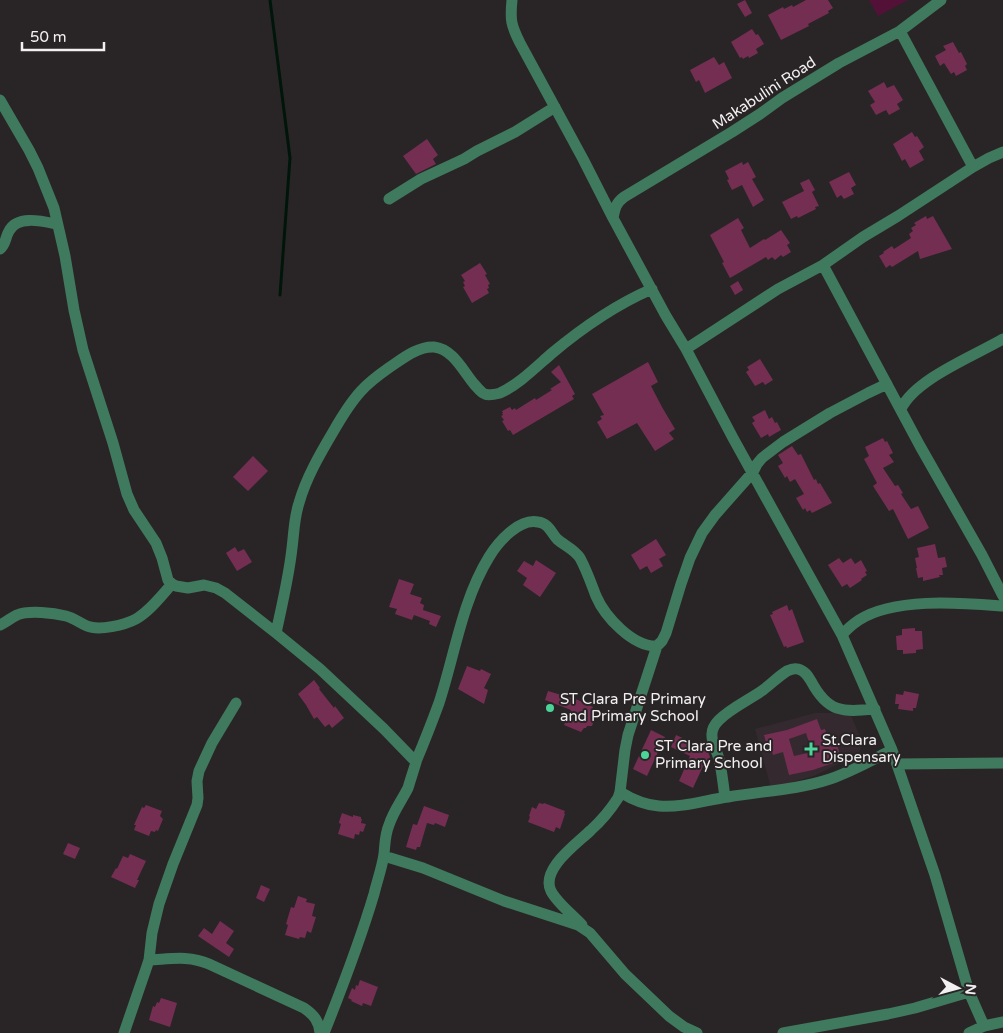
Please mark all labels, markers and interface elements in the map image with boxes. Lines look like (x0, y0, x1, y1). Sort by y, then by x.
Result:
scale bar (22, 20, 105, 52)
text: 50 m (30, 28, 67, 46)
street label: Makabulini Road (709, 53, 819, 133)
place label: ST Clara Pre Primary and Primary School (560, 690, 706, 725)
marker: ST Clara Pre Primary and Primary School (544, 702, 556, 714)
place label: St.Clara Dispensary (822, 731, 901, 766)
place label: ST Clara Pre and Primary School (655, 737, 772, 772)
marker: St.Clara Dispensary (804, 742, 818, 756)
marker: ST Clara Pre and Primary School (639, 749, 651, 761)
north arrow (933, 963, 983, 1013)
text: N (961, 983, 979, 996)

